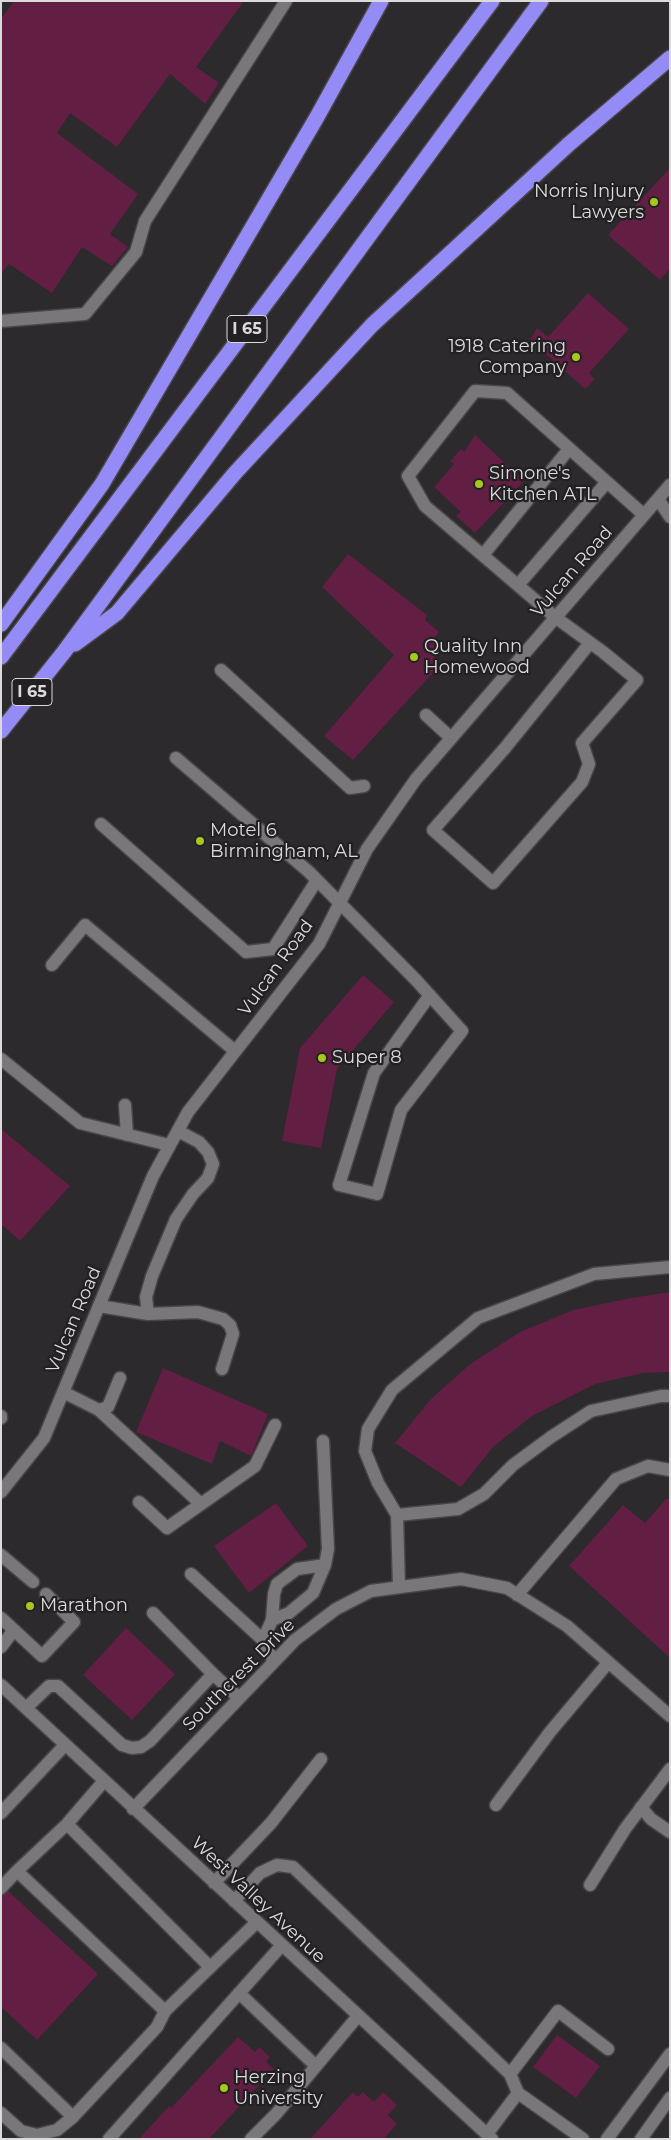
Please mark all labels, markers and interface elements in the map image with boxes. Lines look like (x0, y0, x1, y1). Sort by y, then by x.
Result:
place label: Norris Injury Lawyers (534, 181, 644, 223)
marker: Norris Injury Lawyers (648, 196, 660, 208)
road number: I 65 (227, 316, 267, 342)
place label: 1918 Catering Company (448, 336, 566, 378)
marker: 1918 Catering Company (570, 351, 582, 363)
place label: Simone's Kitchen ATL (489, 463, 597, 506)
marker: Simone's Kitchen ATL (473, 478, 485, 490)
street label: Vulcan Road (527, 522, 617, 622)
place label: Quality Inn Homewood (424, 636, 530, 679)
marker: Quality Inn Homewood (408, 651, 420, 663)
road number: I 65 (12, 679, 52, 706)
place label: Motel 6 Birmingham, AL (210, 820, 358, 862)
marker: Motel 6 Birmingham, AL (194, 835, 206, 847)
street label: Vulcan Road (234, 916, 318, 1020)
place label: Super 8 (332, 1047, 402, 1069)
marker: Super 8 (316, 1052, 328, 1064)
street label: Vulcan Road (42, 1263, 106, 1377)
place label: Marathon (40, 1595, 128, 1617)
marker: Marathon (24, 1600, 36, 1612)
street label: Southcrest Drive (178, 1614, 300, 1736)
street label: West Valley Avenue (186, 1832, 330, 1968)
place label: Herzing University (234, 2067, 323, 2110)
marker: Herzing University (218, 2082, 230, 2094)

